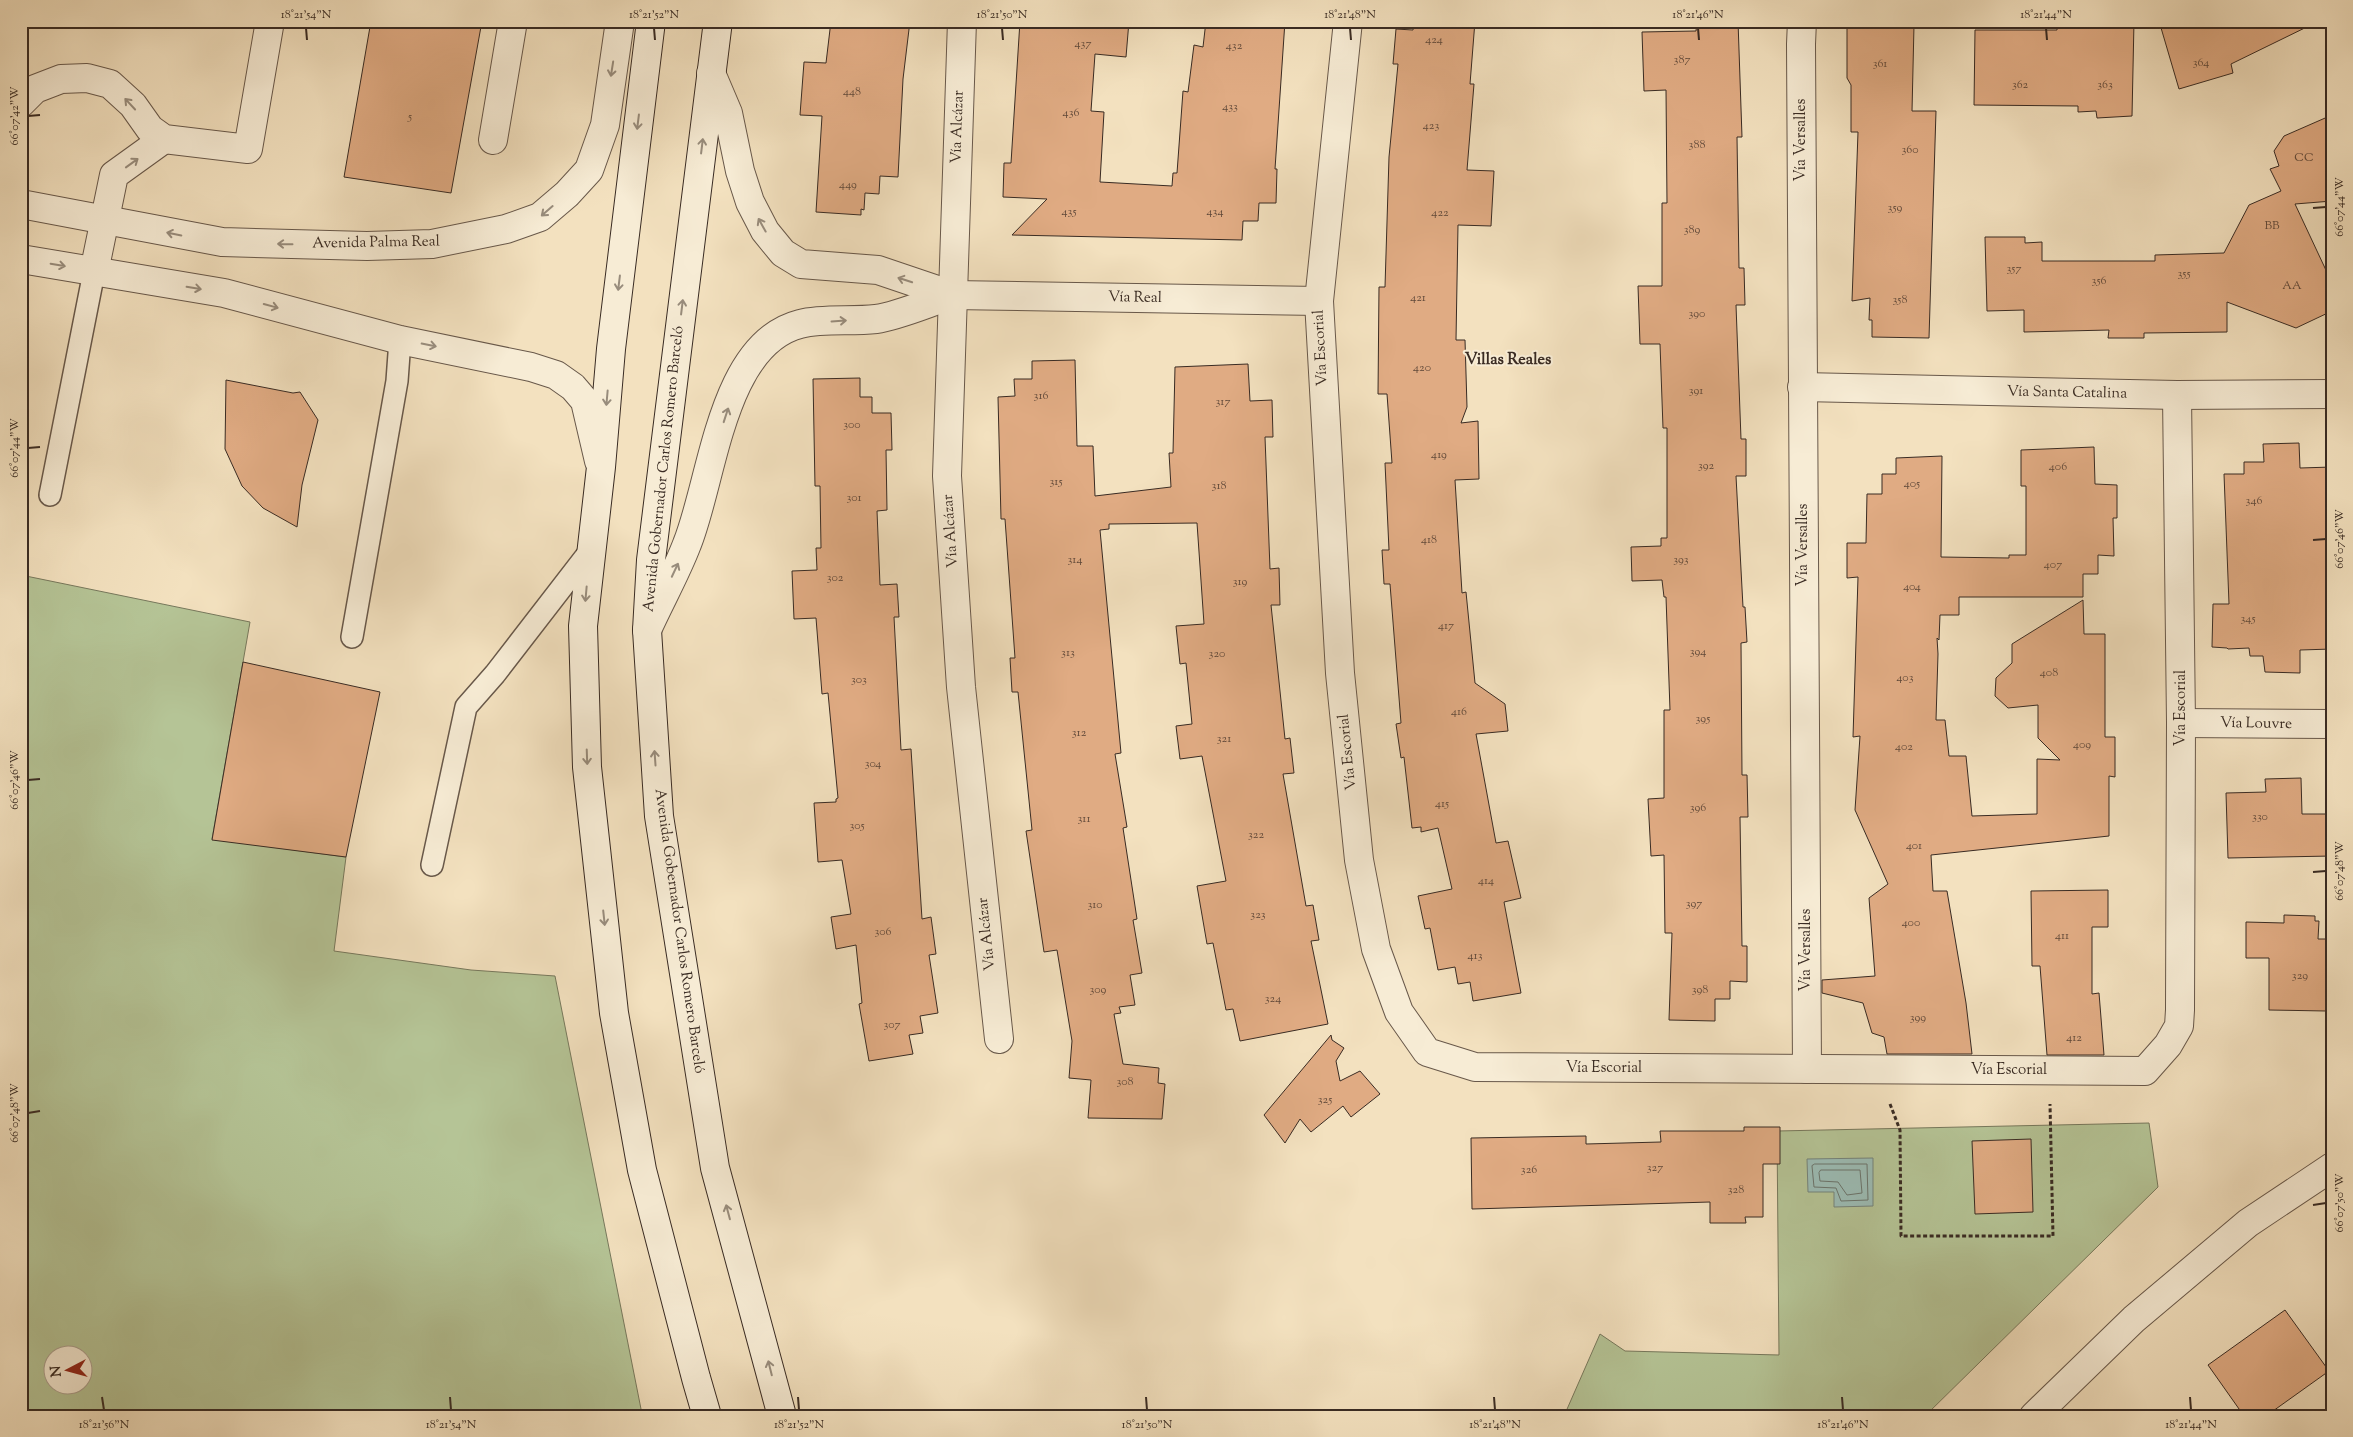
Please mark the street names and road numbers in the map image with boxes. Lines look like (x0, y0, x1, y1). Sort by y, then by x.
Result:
street label: Vía Alcázar (946, 90, 970, 164)
street label: Vía Versalles (1791, 99, 1812, 181)
street label: Avenida Palma Real (312, 231, 440, 255)
street label: Vía Real (1108, 287, 1162, 309)
street label: Vía Escorial (1309, 309, 1333, 387)
street label: Avenida Gobernador Carlos Romero Barceló (639, 325, 689, 613)
street label: Vía Santa Catalina (2007, 381, 2127, 405)
street label: Vía Alcázar (938, 493, 964, 568)
street label: Vía Versalles (1793, 504, 1814, 586)
street label: Vía Escorial (2171, 670, 2192, 746)
street label: Vía Escorial (1334, 713, 1362, 791)
street label: Vía Louvre (2220, 713, 2292, 735)
street label: Avenida Gobernador Carlos Romero Barceló (649, 787, 709, 1075)
street label: Vía Alcázar (973, 896, 1001, 972)
street label: Vía Versalles (1796, 909, 1817, 991)
street label: Vía Escorial (1566, 1058, 1642, 1079)
street label: Vía Escorial (1971, 1060, 2047, 1081)

